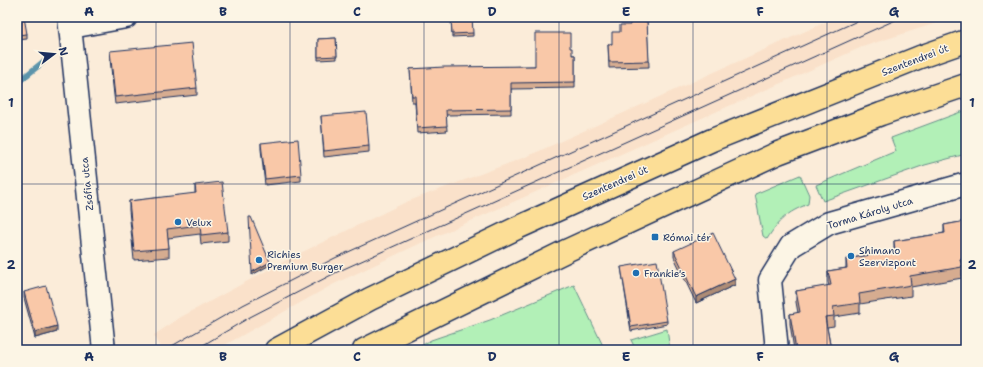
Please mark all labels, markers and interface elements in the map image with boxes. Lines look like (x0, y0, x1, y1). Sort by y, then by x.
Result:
text: A (84, 3, 94, 20)
text: B (219, 3, 227, 20)
text: C (353, 3, 361, 20)
text: D (487, 3, 497, 20)
text: E (622, 3, 631, 20)
text: F (756, 3, 764, 20)
text: G (889, 3, 900, 20)
north arrow (34, 34, 74, 74)
street label: Szentendrei út (880, 41, 950, 79)
text: N (55, 45, 72, 58)
text: 1 (8, 94, 14, 111)
text: 1 (969, 94, 975, 111)
street label: Zsófia utca (78, 156, 96, 211)
street label: Szentendrei út (580, 163, 650, 203)
street label: Torma Károly utca (826, 194, 915, 232)
place label: Velux (186, 216, 211, 229)
marker: Velux (173, 217, 183, 227)
place label: Római tér (663, 231, 711, 244)
marker: Római tér (650, 232, 660, 242)
place label: Shimano Szervizpont (859, 244, 916, 269)
place label: Richies Premium Burger (267, 248, 344, 273)
marker: Shimano Szervizpont (846, 251, 856, 261)
marker: Richies Premium Burger (254, 255, 264, 265)
text: 2 (6, 256, 16, 273)
text: 2 (967, 256, 977, 273)
place label: Frankie's (644, 267, 686, 280)
marker: Frankie's (631, 268, 641, 278)
text: A (84, 348, 94, 365)
text: B (219, 348, 227, 365)
text: C (353, 348, 361, 365)
text: D (487, 348, 497, 365)
text: E (622, 348, 631, 365)
text: F (756, 348, 764, 365)
text: G (889, 348, 900, 365)

